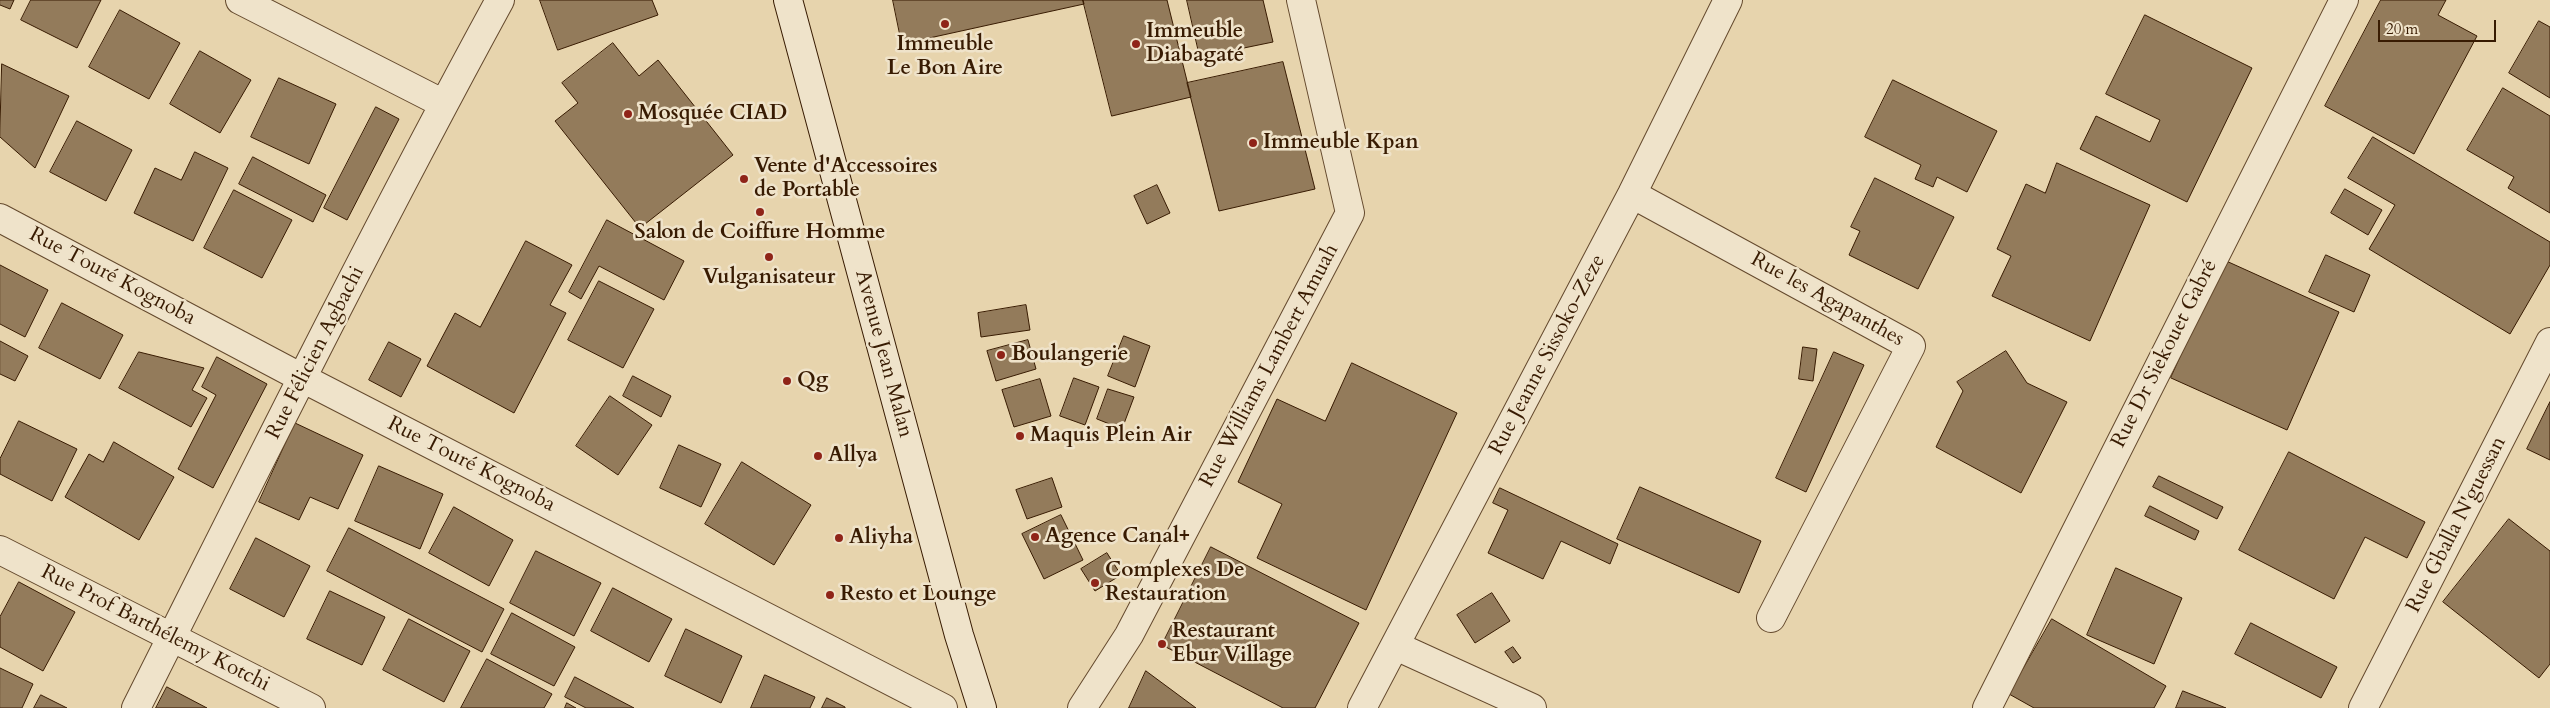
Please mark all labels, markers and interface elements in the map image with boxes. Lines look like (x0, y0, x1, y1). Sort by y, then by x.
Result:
scale bar (2380, 10, 2498, 42)
marker: Immeuble Le Bon Aire (939, 18, 951, 30)
place label: Immeuble Diabagaté (1146, 19, 1244, 69)
text: 20 m (2386, 19, 2418, 39)
place label: Immeuble Le Bon Aire (887, 32, 1003, 82)
marker: Immeuble Diabagaté (1130, 38, 1142, 50)
place label: Mosquée CIAD (638, 101, 787, 127)
marker: Mosquée CIAD (622, 108, 634, 120)
place label: Immeuble Kpan (1263, 130, 1419, 156)
marker: Immeuble Kpan (1247, 137, 1259, 149)
place label: Vente d'Accessoires de Portable (754, 154, 937, 204)
marker: Vente d'Accessoires de Portable (738, 173, 750, 185)
marker: Salon de Coiffure Homme (754, 206, 766, 218)
place label: Salon de Coiffure Homme (635, 220, 885, 246)
street label: Rue Touré Kognoba (25, 223, 199, 331)
street label: Rue Williams Lambert Amuah (1195, 240, 1345, 492)
street label: Rue les Agapanthes (1746, 247, 1908, 353)
marker: Vulganisateur (763, 251, 775, 263)
street label: Rue Jeanne Sissoko-Zeze (1484, 251, 1612, 459)
street label: Rue Dr Siekouet Gabré (2107, 256, 2223, 452)
street label: Rue Félicien Agbachi (261, 262, 371, 444)
place label: Vulganisateur (702, 265, 836, 291)
street label: Avenue Jean Malan (849, 268, 917, 440)
place label: Boulangerie (1011, 342, 1128, 368)
marker: Boulangerie (995, 349, 1007, 361)
place label: Qg (797, 368, 828, 394)
marker: Qg (781, 375, 793, 387)
street label: Rue Touré Kognoba (383, 412, 559, 518)
place label: Maquis Plein Air (1030, 423, 1192, 449)
marker: Maquis Plein Air (1014, 430, 1026, 442)
street label: Rue Gballa N'guessan (2402, 433, 2512, 617)
place label: Allya (828, 443, 878, 469)
marker: Allya (812, 450, 824, 462)
place label: Agence Canal+ (1045, 524, 1190, 550)
place label: Aliyha (849, 525, 913, 551)
marker: Agence Canal+ (1029, 531, 1041, 543)
marker: Aliyha (833, 532, 845, 544)
place label: Complexes De Restauration (1105, 558, 1245, 608)
street label: Rue Prof Barthélemy Kotchi (36, 560, 274, 698)
marker: Complexes De Restauration (1089, 577, 1101, 589)
place label: Resto et Lounge (840, 582, 997, 608)
marker: Resto et Lounge (824, 589, 836, 601)
place label: Restaurant Ebur Village (1172, 619, 1292, 669)
marker: Restaurant Ebur Village (1156, 638, 1168, 650)

